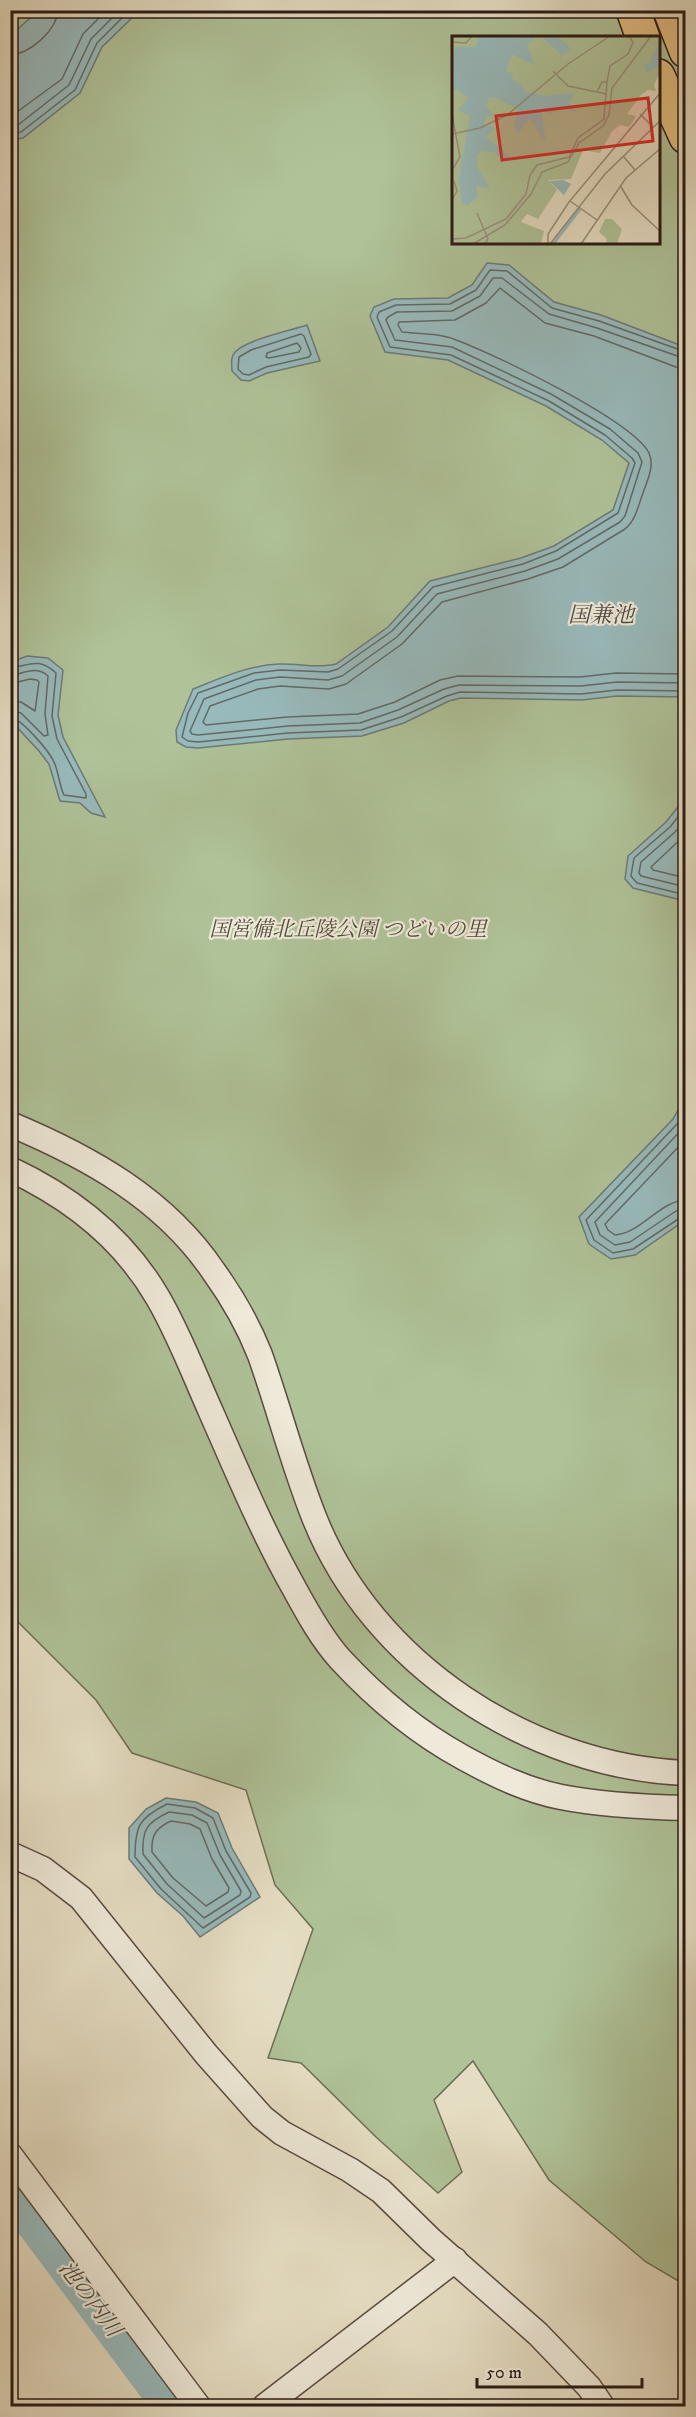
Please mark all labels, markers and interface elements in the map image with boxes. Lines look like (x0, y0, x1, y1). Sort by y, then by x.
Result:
inset map (452, 36, 660, 244)
water label: 国兼池 (568, 602, 637, 629)
park label: 国営備北丘陵公園 つどいの里 (209, 917, 489, 943)
water label: 池の内川 (53, 2256, 128, 2344)
scale bar (477, 2351, 642, 2389)
text: 50 m (486, 2362, 522, 2384)

